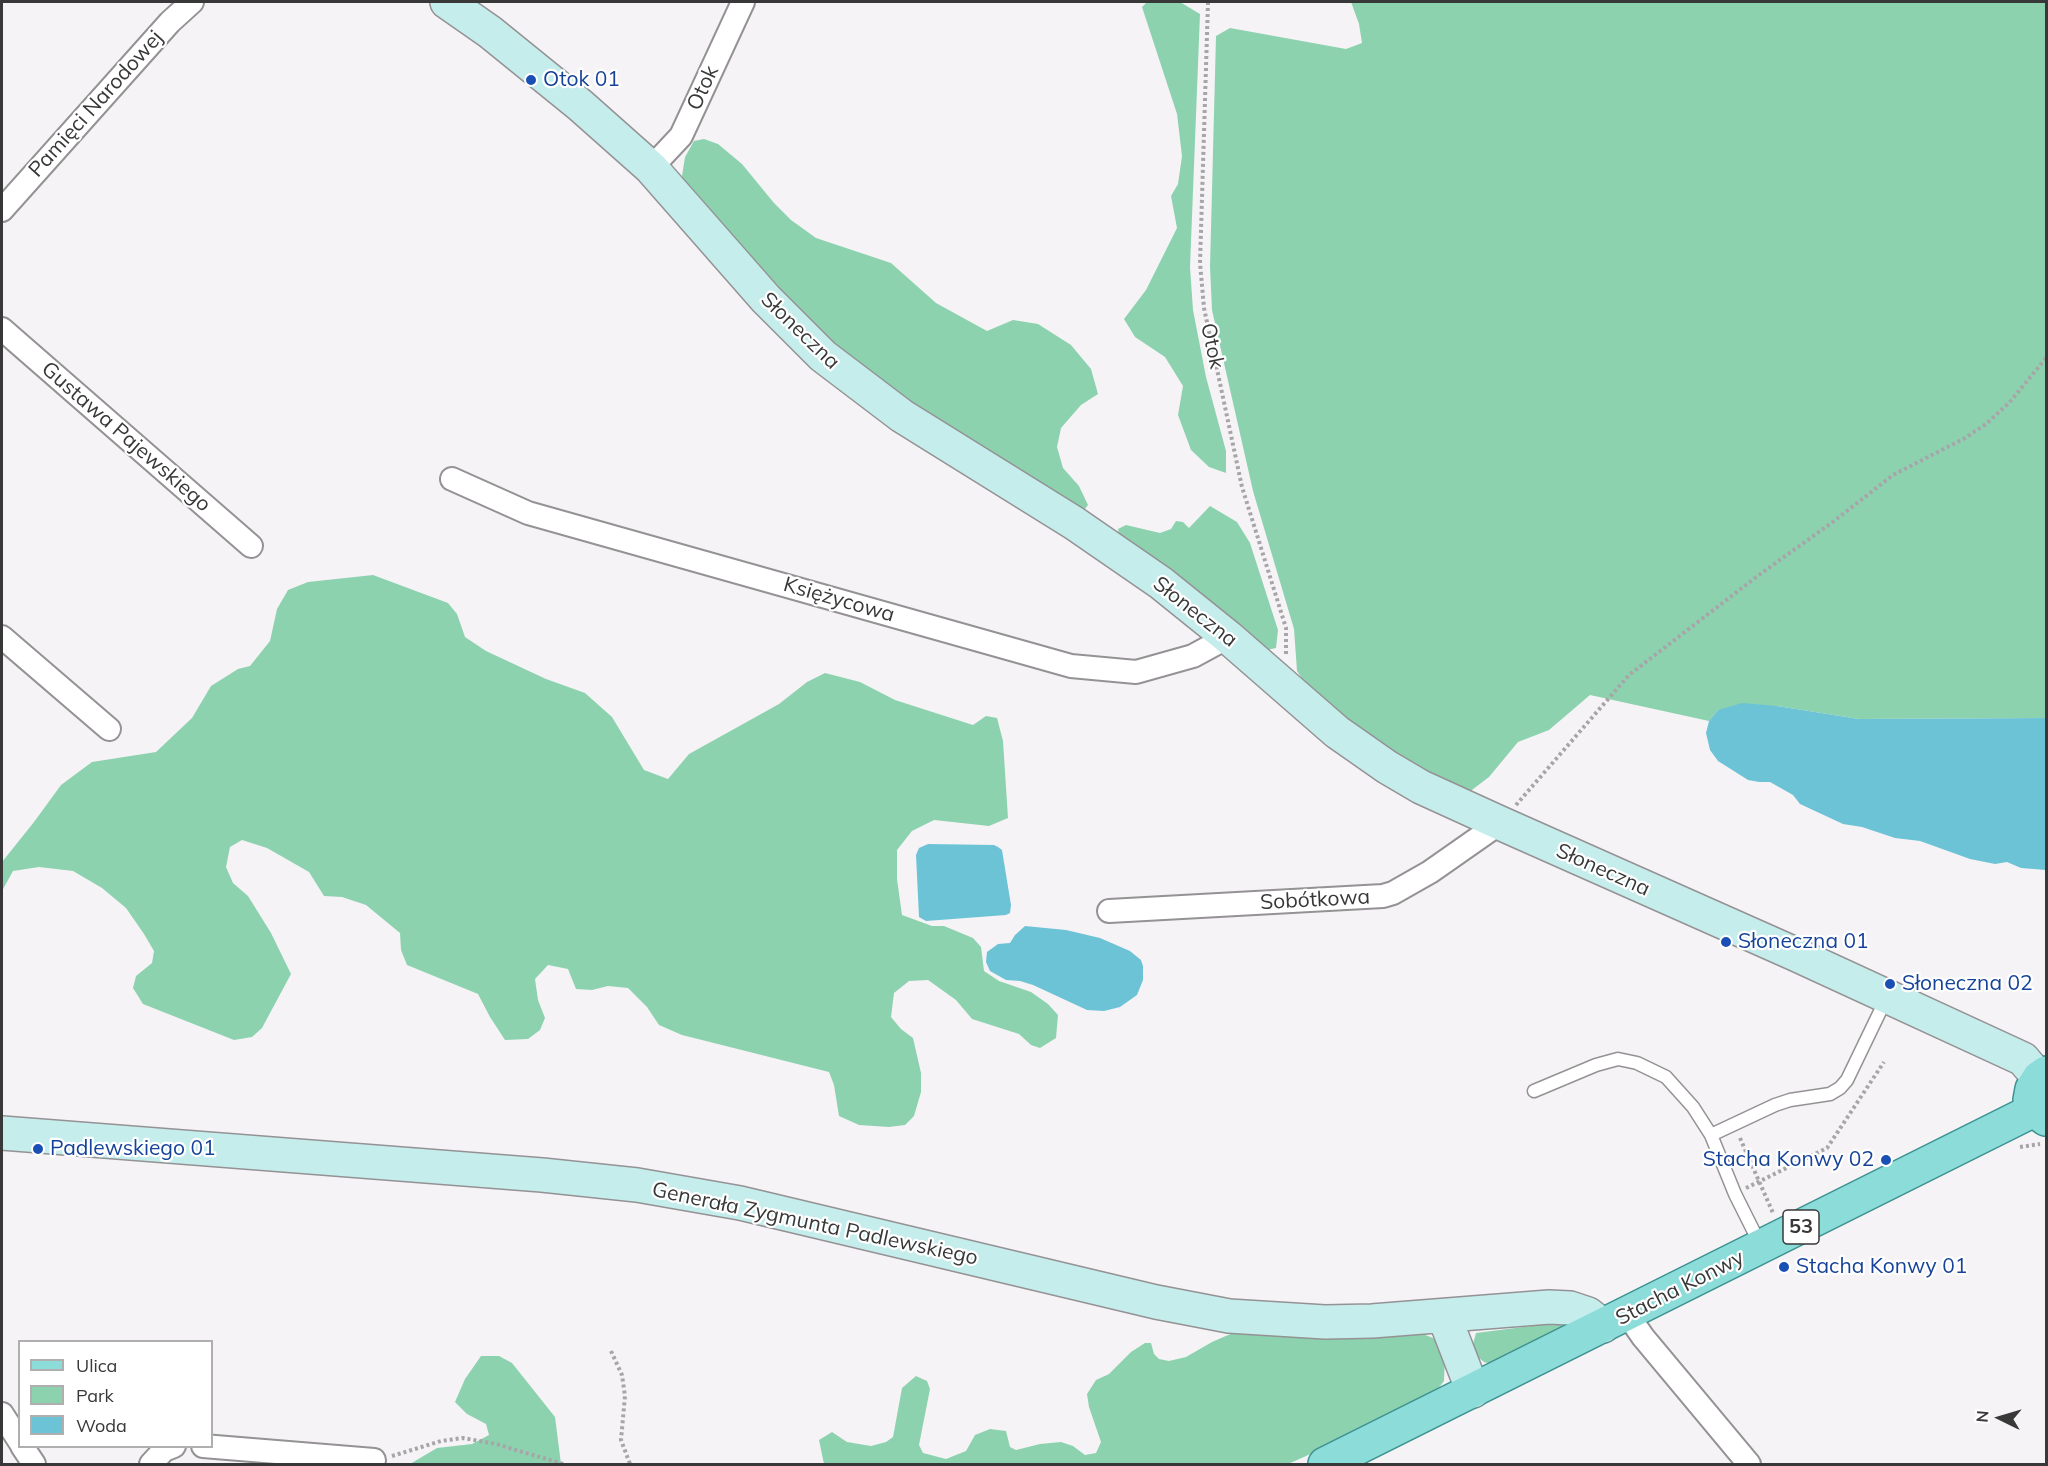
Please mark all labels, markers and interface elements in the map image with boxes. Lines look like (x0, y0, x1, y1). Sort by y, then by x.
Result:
street label: Pamięci Narodowej (24, 26, 168, 182)
street label: Otok (682, 62, 724, 114)
place label: Otok 01 (543, 67, 620, 93)
marker: Otok 01 (524, 73, 538, 87)
street label: Słoneczna (755, 287, 845, 375)
street label: Otok (1195, 321, 1229, 371)
street label: Gustawa Pajewskiego (36, 357, 216, 517)
street label: Słoneczna (1148, 571, 1242, 653)
street label: Księżycowa (781, 572, 897, 628)
street label: Słoneczna (1552, 838, 1654, 902)
street label: Sobótkowa (1259, 885, 1371, 915)
place label: Słoneczna 01 (1738, 929, 1869, 955)
marker: Słoneczna 01 (1719, 935, 1733, 949)
place label: Słoneczna 02 (1902, 971, 2033, 997)
marker: Słoneczna 02 (1883, 977, 1897, 991)
place label: Padlewskiego 01 (50, 1136, 216, 1162)
marker: Padlewskiego 01 (31, 1142, 45, 1156)
place label: Stacha Konwy 02 (1703, 1147, 1874, 1173)
marker: Stacha Konwy 02 (1879, 1153, 1893, 1167)
street label: Generała Zygmunta Padlewskiego (650, 1177, 980, 1271)
road number: 53 (1783, 1210, 1819, 1244)
street label: Stacha Konwy (1612, 1245, 1748, 1331)
place label: Stacha Konwy 01 (1796, 1254, 1967, 1280)
marker: Stacha Konwy 01 (1777, 1260, 1791, 1274)
legend (18, 1340, 213, 1448)
text: Ulica (76, 1354, 117, 1377)
text: Park (76, 1384, 114, 1407)
north arrow (1970, 1388, 2030, 1448)
text: N (1972, 1410, 1993, 1423)
text: Woda (76, 1414, 127, 1437)

